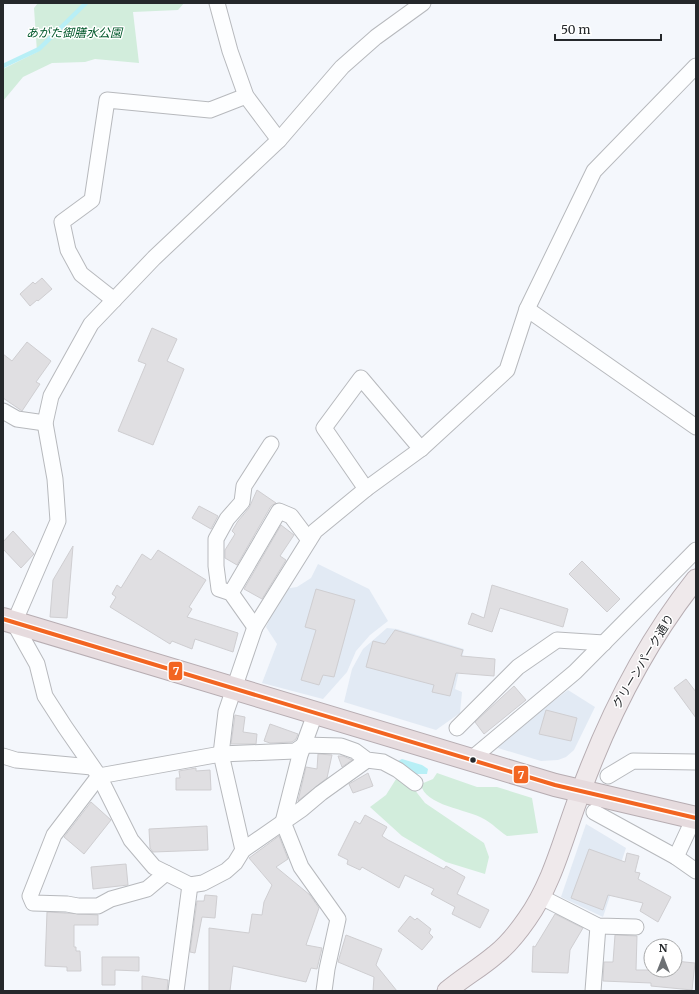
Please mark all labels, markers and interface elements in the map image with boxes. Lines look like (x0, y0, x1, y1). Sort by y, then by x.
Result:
scale bar (555, 16, 661, 42)
text: 50 m (561, 22, 590, 37)
park label: あがた御膳水公園 (26, 25, 124, 40)
street label: グリーンパーク通り (609, 611, 677, 711)
line badge: 7 (168, 661, 183, 681)
text: 7 (173, 664, 180, 678)
unlabelled marker (468, 755, 478, 765)
line badge: 7 (513, 765, 529, 784)
text: 7 (518, 768, 525, 782)
north arrow (643, 938, 683, 978)
text: N (659, 941, 668, 955)

